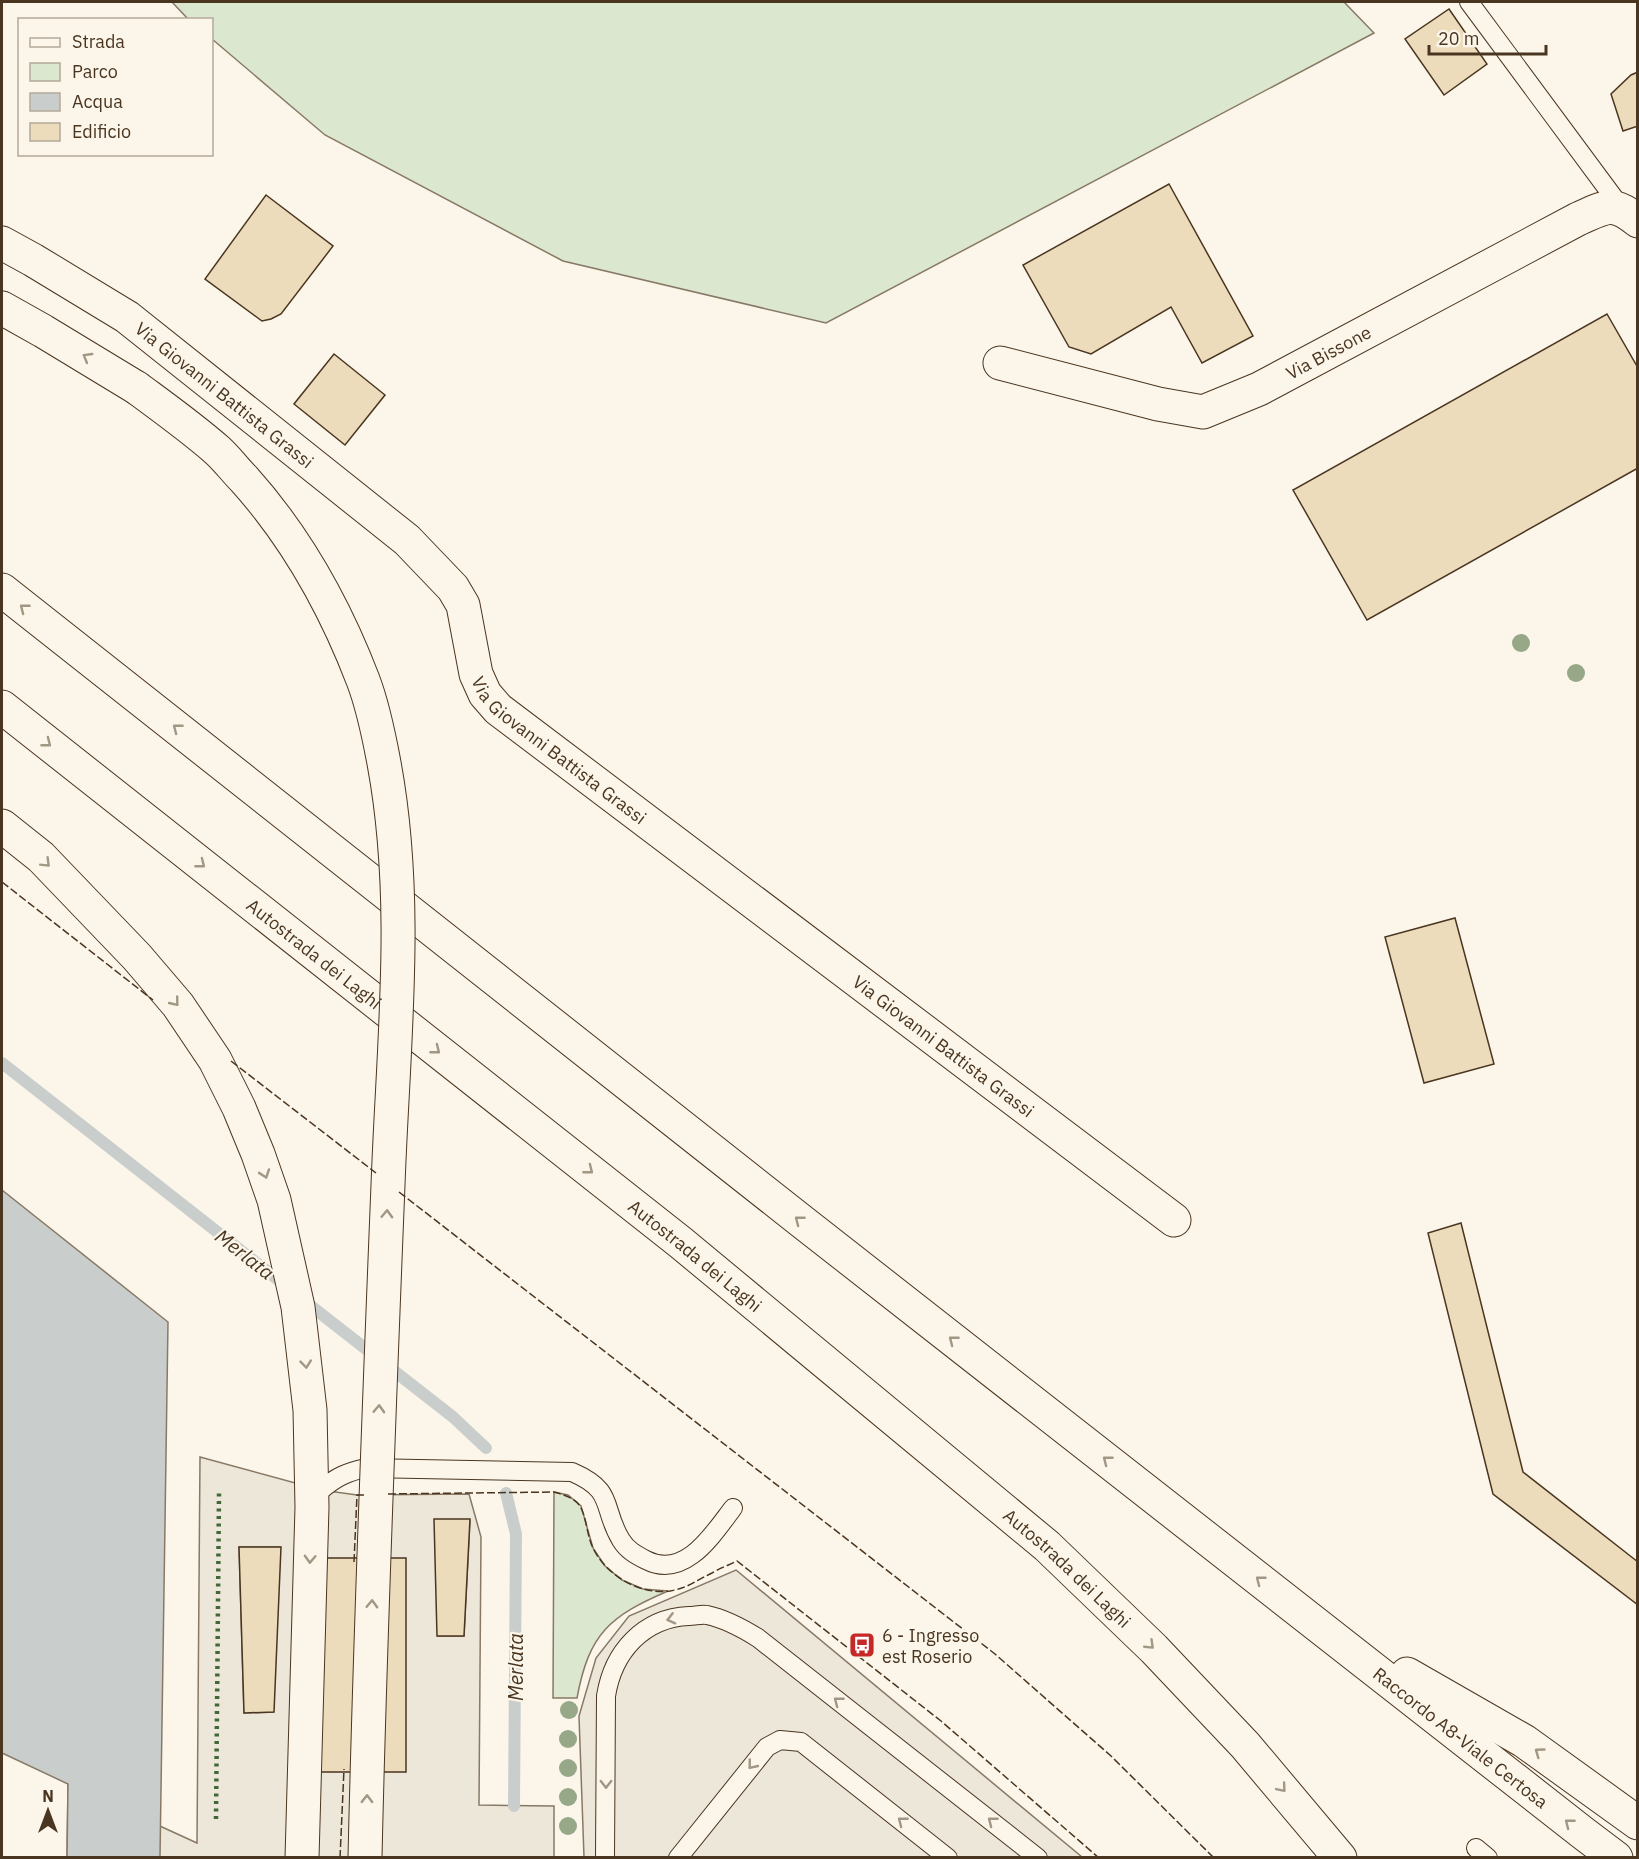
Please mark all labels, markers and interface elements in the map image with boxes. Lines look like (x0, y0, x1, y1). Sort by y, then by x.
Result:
legend (18, 18, 213, 156)
scale bar (1429, 18, 1546, 56)
text: 20 m (1438, 27, 1480, 50)
text: Strada (72, 30, 125, 53)
text: Parco (72, 60, 118, 83)
text: Acqua (72, 90, 123, 113)
text: Edificio (72, 120, 131, 143)
street label: Via Giovanni Battista Grassi (131, 317, 318, 473)
street label: Via Bissone (1282, 320, 1375, 384)
one-way arrow (83, 353, 93, 364)
one-way arrow (20, 604, 31, 615)
street label: Via Giovanni Battista Grassi (467, 672, 651, 829)
one-way arrow (173, 725, 184, 736)
one-way arrow (41, 736, 52, 747)
one-way arrow (40, 856, 50, 867)
one-way arrow (194, 856, 205, 867)
street label: Autostrada dei Laghi (242, 893, 387, 1014)
street label: Via Giovanni Battista Grassi (848, 970, 1039, 1122)
one-way arrow (167, 995, 178, 1006)
one-way arrow (429, 1042, 440, 1053)
one-way arrow (583, 1163, 594, 1174)
one-way arrow (257, 1168, 270, 1179)
street label: Autostrada dei Laghi (624, 1194, 767, 1317)
one-way arrow (380, 1210, 393, 1219)
one-way arrow (795, 1216, 806, 1227)
water label: Merlata (210, 1222, 280, 1286)
one-way arrow (949, 1336, 960, 1347)
one-way arrow (299, 1359, 312, 1368)
one-way arrow (373, 1405, 385, 1414)
one-way arrow (1102, 1457, 1113, 1468)
street label: Autostrada dei Laghi (999, 1503, 1136, 1632)
one-way arrow (304, 1554, 317, 1563)
one-way arrow (1256, 1577, 1267, 1588)
one-way arrow (366, 1600, 378, 1609)
one-way arrow (666, 1611, 676, 1624)
place label: 6 - Ingresso est Roserio (882, 1624, 979, 1668)
bus stop icon: 6 - Ingresso est Roserio (847, 1630, 877, 1660)
water label: Merlata (502, 1633, 529, 1701)
one-way arrow (1142, 1637, 1153, 1648)
street label: Raccordo A8-Viale Certosa (1369, 1662, 1553, 1813)
one-way arrow (834, 1697, 845, 1708)
one-way arrow (1534, 1748, 1545, 1759)
one-way arrow (749, 1758, 760, 1769)
one-way arrow (600, 1779, 612, 1788)
north arrow (18, 1781, 78, 1841)
one-way arrow (1275, 1781, 1286, 1792)
text: N (42, 1786, 54, 1806)
one-way arrow (360, 1795, 373, 1804)
one-way arrow (897, 1818, 908, 1829)
one-way arrow (987, 1818, 998, 1829)
one-way arrow (1565, 1819, 1576, 1830)

